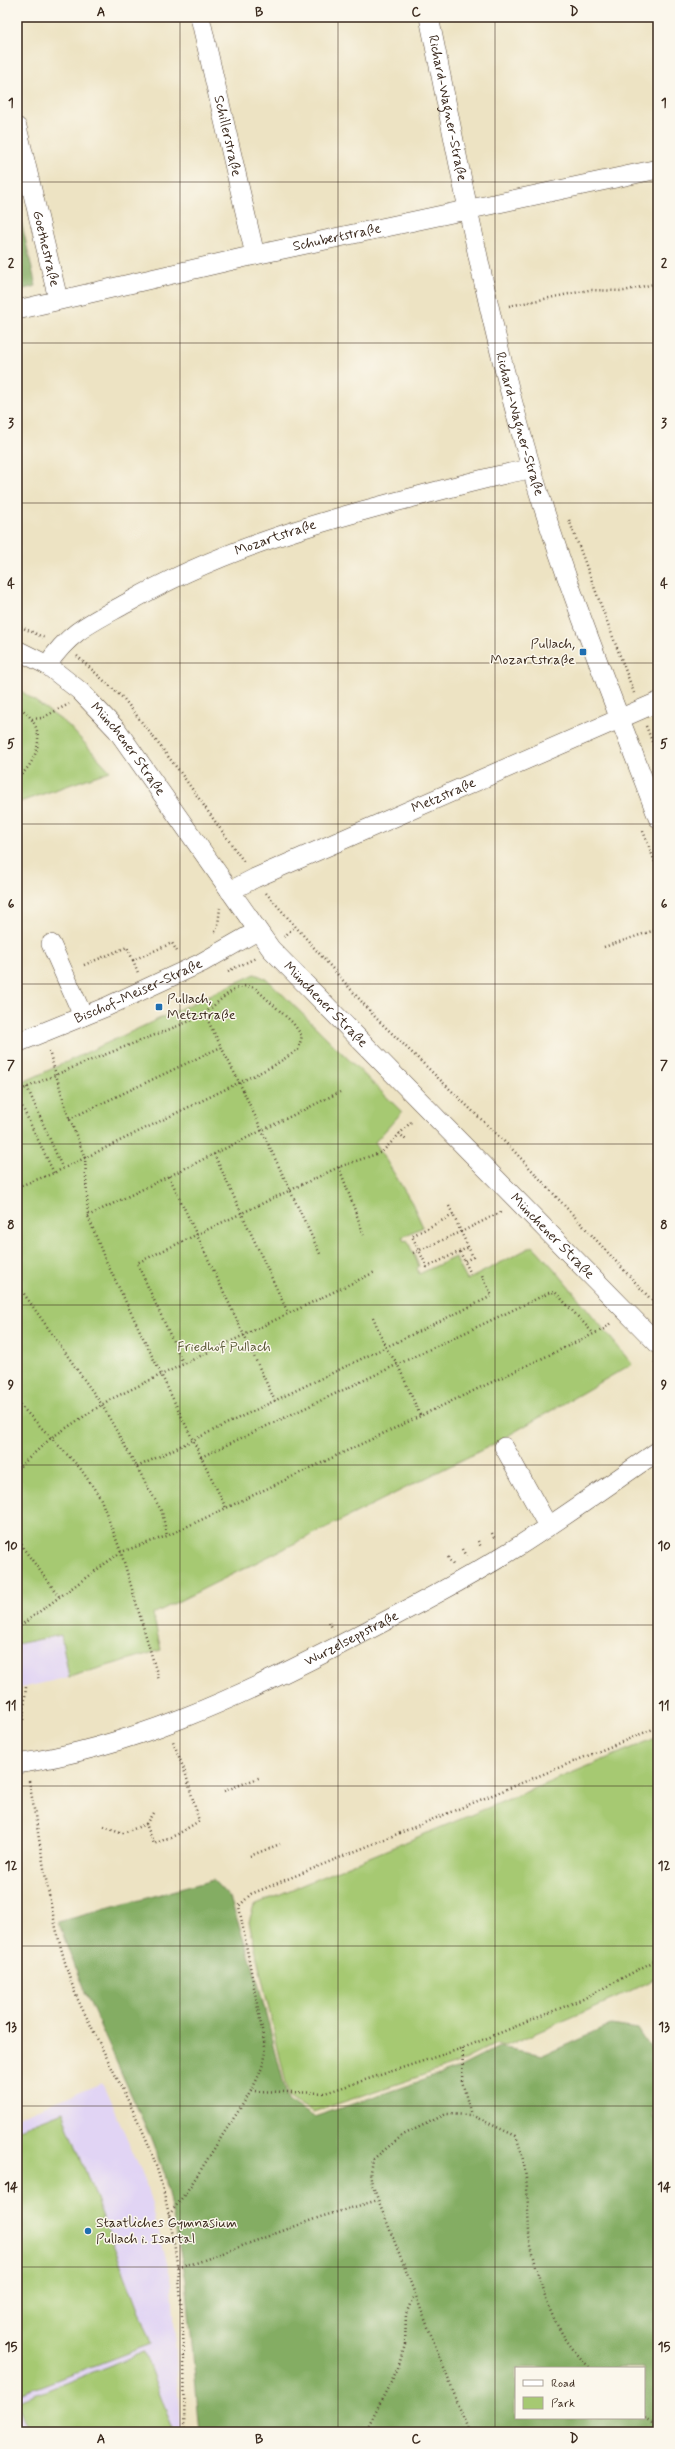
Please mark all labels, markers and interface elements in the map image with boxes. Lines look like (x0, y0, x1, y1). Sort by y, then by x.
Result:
text: A (97, 4, 105, 21)
text: B (255, 4, 264, 21)
text: C (411, 4, 421, 21)
text: D (570, 4, 579, 21)
street label: Richard-Wagner-Straße (424, 33, 471, 183)
street label: Schillerstraße (209, 94, 246, 178)
text: 1 (8, 95, 14, 112)
text: 1 (661, 95, 667, 112)
street label: Goethestraße (28, 209, 64, 289)
street label: Schubertstraße (291, 219, 383, 256)
text: 2 (8, 255, 15, 272)
text: 2 (661, 255, 668, 272)
street label: Richard-Wagner-Straße (491, 350, 548, 498)
text: 3 (8, 415, 14, 432)
text: 3 (661, 415, 667, 432)
street label: Mozartstraße (232, 516, 318, 560)
text: 4 (7, 576, 15, 593)
text: 4 (660, 576, 668, 593)
place label: Pullach, Mozartstraße (490, 635, 575, 669)
marker: Pullach, Mozartstraße (578, 647, 588, 657)
street label: Münchener Straße (86, 698, 169, 799)
text: 5 (7, 736, 15, 753)
text: 5 (660, 736, 668, 753)
street label: Metzstraße (409, 774, 479, 818)
text: 6 (8, 896, 15, 913)
text: 6 (661, 896, 668, 913)
street label: Bischof-Meiser-Straße (72, 954, 206, 1028)
street label: Münchener Straße (280, 958, 372, 1051)
place label: Pullach, Metzstraße (167, 990, 236, 1024)
marker: Pullach, Metzstraße (154, 1002, 164, 1012)
text: 7 (7, 1057, 15, 1074)
text: 7 (660, 1057, 668, 1074)
street label: Münchener Straße (506, 1189, 598, 1283)
text: 8 (7, 1217, 15, 1234)
text: 8 (660, 1217, 668, 1234)
park label: Friedhof Pullach (177, 1338, 271, 1356)
text: 9 (8, 1377, 15, 1394)
text: 9 (661, 1377, 668, 1394)
text: 10 (4, 1538, 18, 1555)
text: 10 (657, 1538, 671, 1555)
street label: Wurzelseppstraße (302, 1607, 402, 1671)
text: 11 (5, 1698, 17, 1715)
text: 11 (658, 1698, 670, 1715)
text: 12 (5, 1858, 17, 1875)
text: 12 (658, 1858, 670, 1875)
text: 13 (5, 2019, 17, 2036)
text: 13 (658, 2019, 670, 2036)
text: 14 (4, 2179, 18, 2196)
text: 14 (657, 2179, 671, 2196)
place label: Staatliches Gymnasium Pullach i. Isartal (96, 2214, 237, 2248)
marker: Staatliches Gymnasium Pullach i. Isartal (83, 2226, 93, 2236)
text: 15 (5, 2339, 17, 2356)
text: 15 (658, 2339, 670, 2356)
legend (515, 2367, 645, 2419)
text: Road (551, 2376, 575, 2392)
text: Park (551, 2396, 575, 2412)
text: A (97, 2431, 105, 2448)
text: B (255, 2431, 264, 2448)
text: C (411, 2431, 421, 2448)
text: D (570, 2431, 579, 2448)

